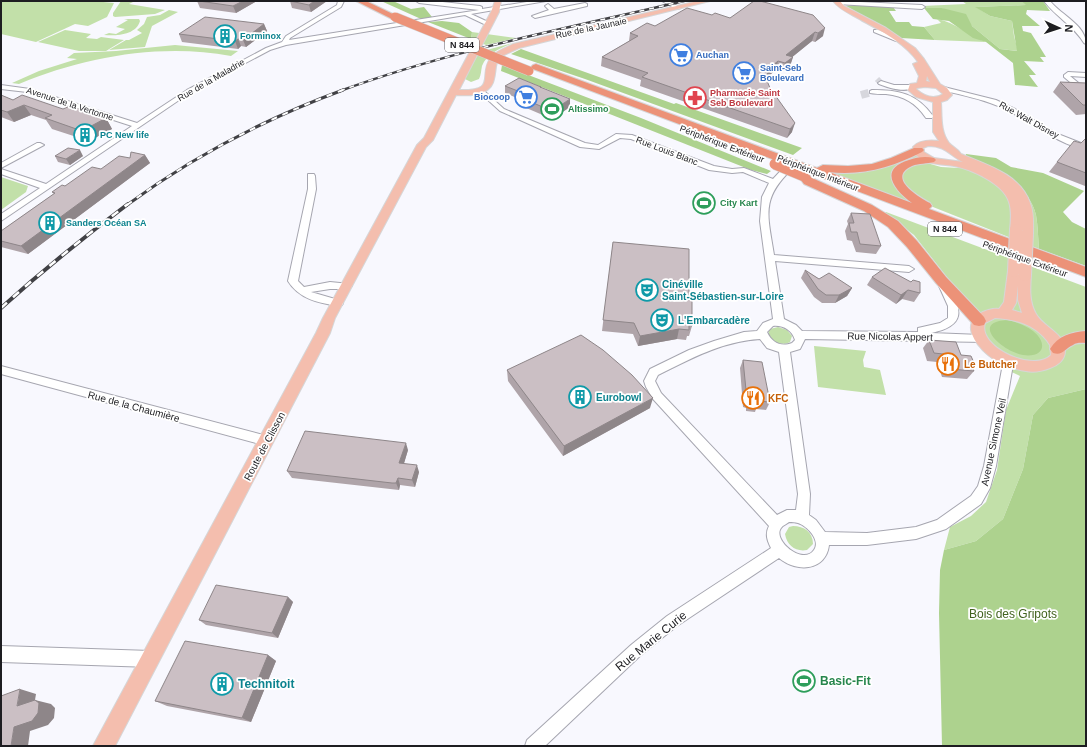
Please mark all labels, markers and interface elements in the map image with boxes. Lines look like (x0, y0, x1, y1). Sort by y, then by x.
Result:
north arrow (1039, 8, 1079, 48)
street label: Rue de la Jaunaie (554, 16, 628, 40)
building icon: Forminox (212, 23, 238, 49)
text: N (1063, 24, 1075, 33)
place label: Forminox (240, 31, 281, 41)
road number: N 844 (445, 38, 479, 52)
supermarket icon: Auchan (668, 42, 694, 68)
place label: Auchan (696, 50, 729, 60)
street label: Rue de la Maladrie (176, 57, 246, 103)
supermarket icon: Saint-Seb Boulevard (731, 60, 757, 86)
place label: Saint-Seb Boulevard (760, 63, 804, 83)
supermarket icon: Biocoop (513, 84, 539, 110)
street label: Avenue de la Vertonne (25, 85, 115, 123)
pharmacy icon: Pharmacie Saint Seb Boulevard (682, 85, 708, 111)
place label: Pharmacie Saint Seb Boulevard (710, 88, 780, 108)
place label: Biocoop (474, 92, 510, 102)
sports icon: Altissimo (539, 96, 565, 122)
street label: Rue Walt Disney (997, 99, 1061, 141)
place label: Altissimo (568, 104, 609, 114)
building icon: PC New life (72, 122, 98, 148)
street label: Périphérique Extérieur (678, 123, 766, 165)
place label: PC New life (100, 130, 149, 140)
street label: Rue Louis Blanc (635, 135, 700, 168)
street label: Périphérique Intérieur (776, 153, 860, 193)
sports icon: City Kart (691, 190, 717, 216)
place label: City Kart (720, 198, 758, 208)
building icon: Sanders Océan SA (37, 210, 63, 236)
place label: Sanders Océan SA (66, 218, 147, 228)
road number: N 844 (928, 222, 962, 236)
street label: Périphérique Extérieur (981, 239, 1069, 279)
theatre icon: Cinéville Saint-Sébastien-sur-Loire (634, 277, 660, 303)
place label: Cinéville Saint-Sébastien-sur-Loire (662, 279, 784, 302)
theatre icon: L'Embarcadère (649, 307, 675, 333)
place label: L'Embarcadère (678, 315, 750, 326)
street label: Rue Nicolas Appert (847, 330, 933, 343)
restaurant icon: Le Butcher (935, 351, 961, 377)
place label: Le Butcher (964, 359, 1016, 370)
building icon: Eurobowl (567, 384, 593, 410)
restaurant icon: KFC (740, 385, 766, 411)
street label: Rue de la Chaumière (87, 389, 181, 424)
place label: Eurobowl (596, 392, 642, 403)
place label: KFC (768, 393, 789, 404)
street label: Avenue Simone Veil (979, 397, 1008, 487)
street label: Route de Clisson (242, 410, 287, 482)
park label: Bois des Gripots (969, 607, 1057, 621)
street label: Rue Marie Curie (613, 608, 690, 674)
sports icon: Basic-Fit (791, 668, 817, 694)
building icon: Technitoit (209, 671, 235, 697)
place label: Basic-Fit (820, 674, 871, 688)
place label: Technitoit (238, 677, 294, 691)

